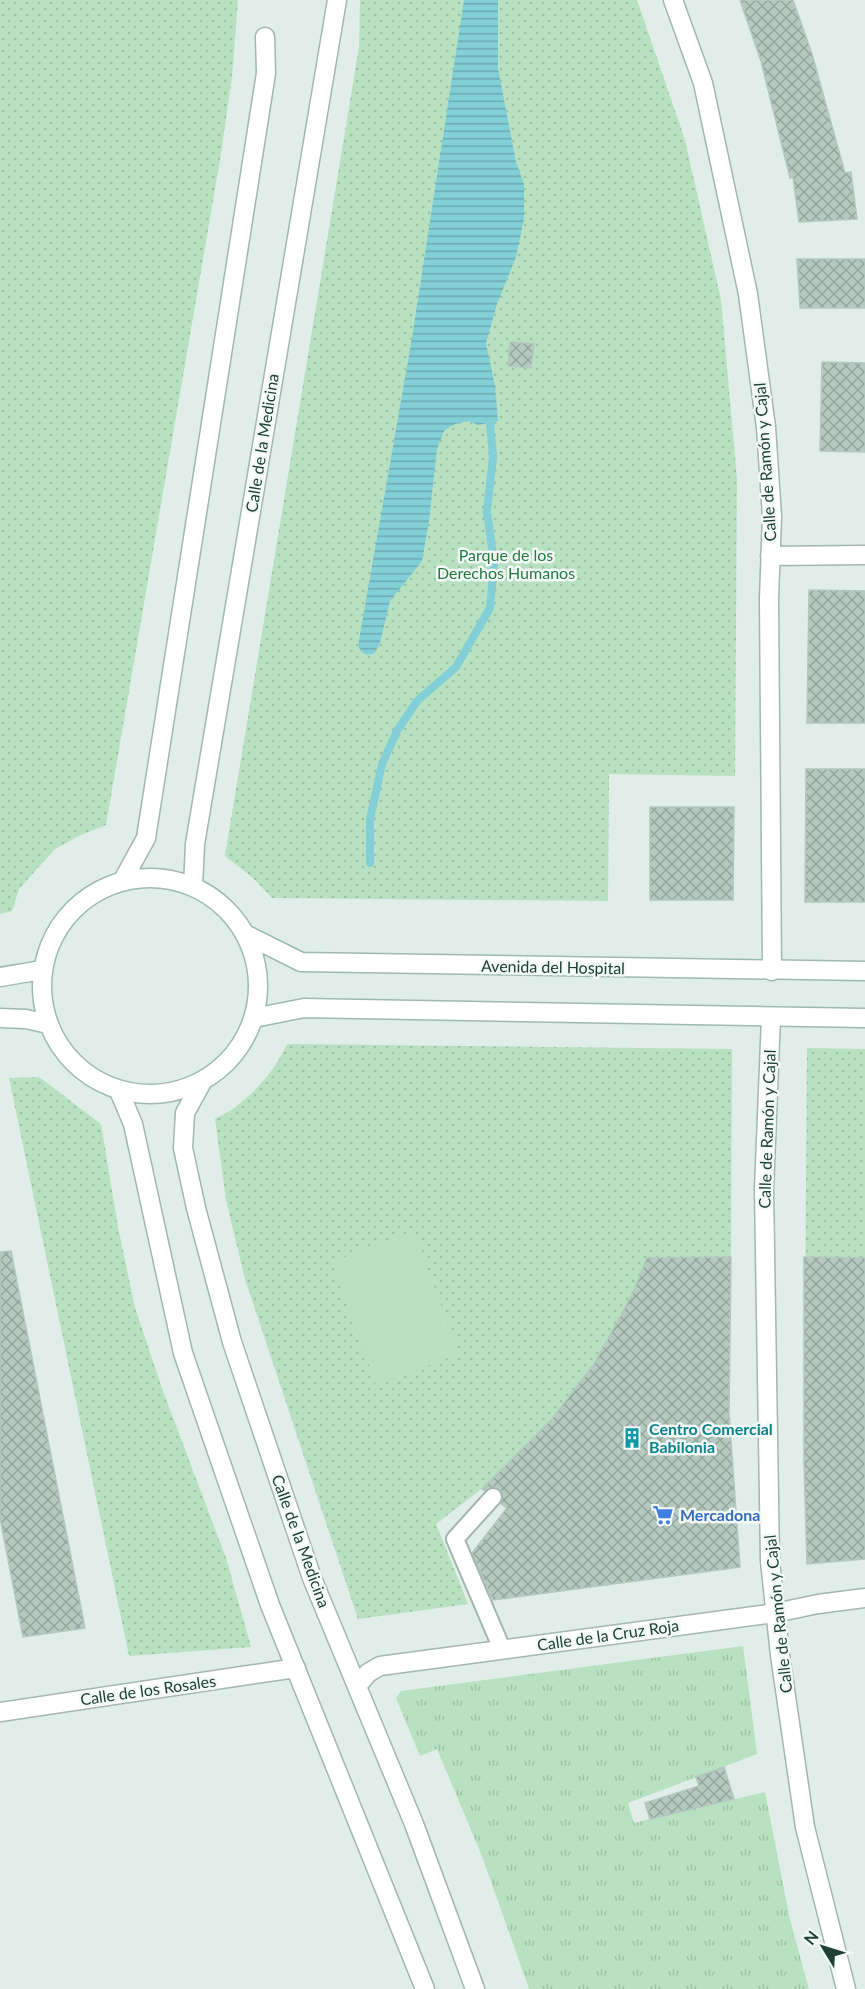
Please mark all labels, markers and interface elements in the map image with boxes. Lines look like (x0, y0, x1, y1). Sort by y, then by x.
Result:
street label: Calle de la Medicina (241, 372, 282, 514)
street label: Calle de Ramón y Cajal (749, 382, 780, 542)
park label: Parque de los Derechos Humanos (437, 545, 575, 582)
street label: Avenida del Hospital (481, 956, 625, 977)
street label: Calle de Ramón y Cajal (754, 1049, 779, 1209)
place label: Centro Comercial Babilonia (649, 1419, 773, 1456)
building icon: Centro Comercial Babilonia (620, 1426, 644, 1450)
street label: Calle de la Medicina (269, 1472, 334, 1610)
supermarket icon: Mercadona (651, 1503, 675, 1527)
place label: Mercadona (680, 1505, 760, 1524)
street label: Calle de Ramón y Cajal (760, 1534, 795, 1694)
street label: Calle de la Cruz Roja (536, 1615, 680, 1654)
street label: Calle de los Rosales (79, 1671, 217, 1708)
north arrow (793, 1917, 853, 1977)
text: N (800, 1927, 822, 1948)

